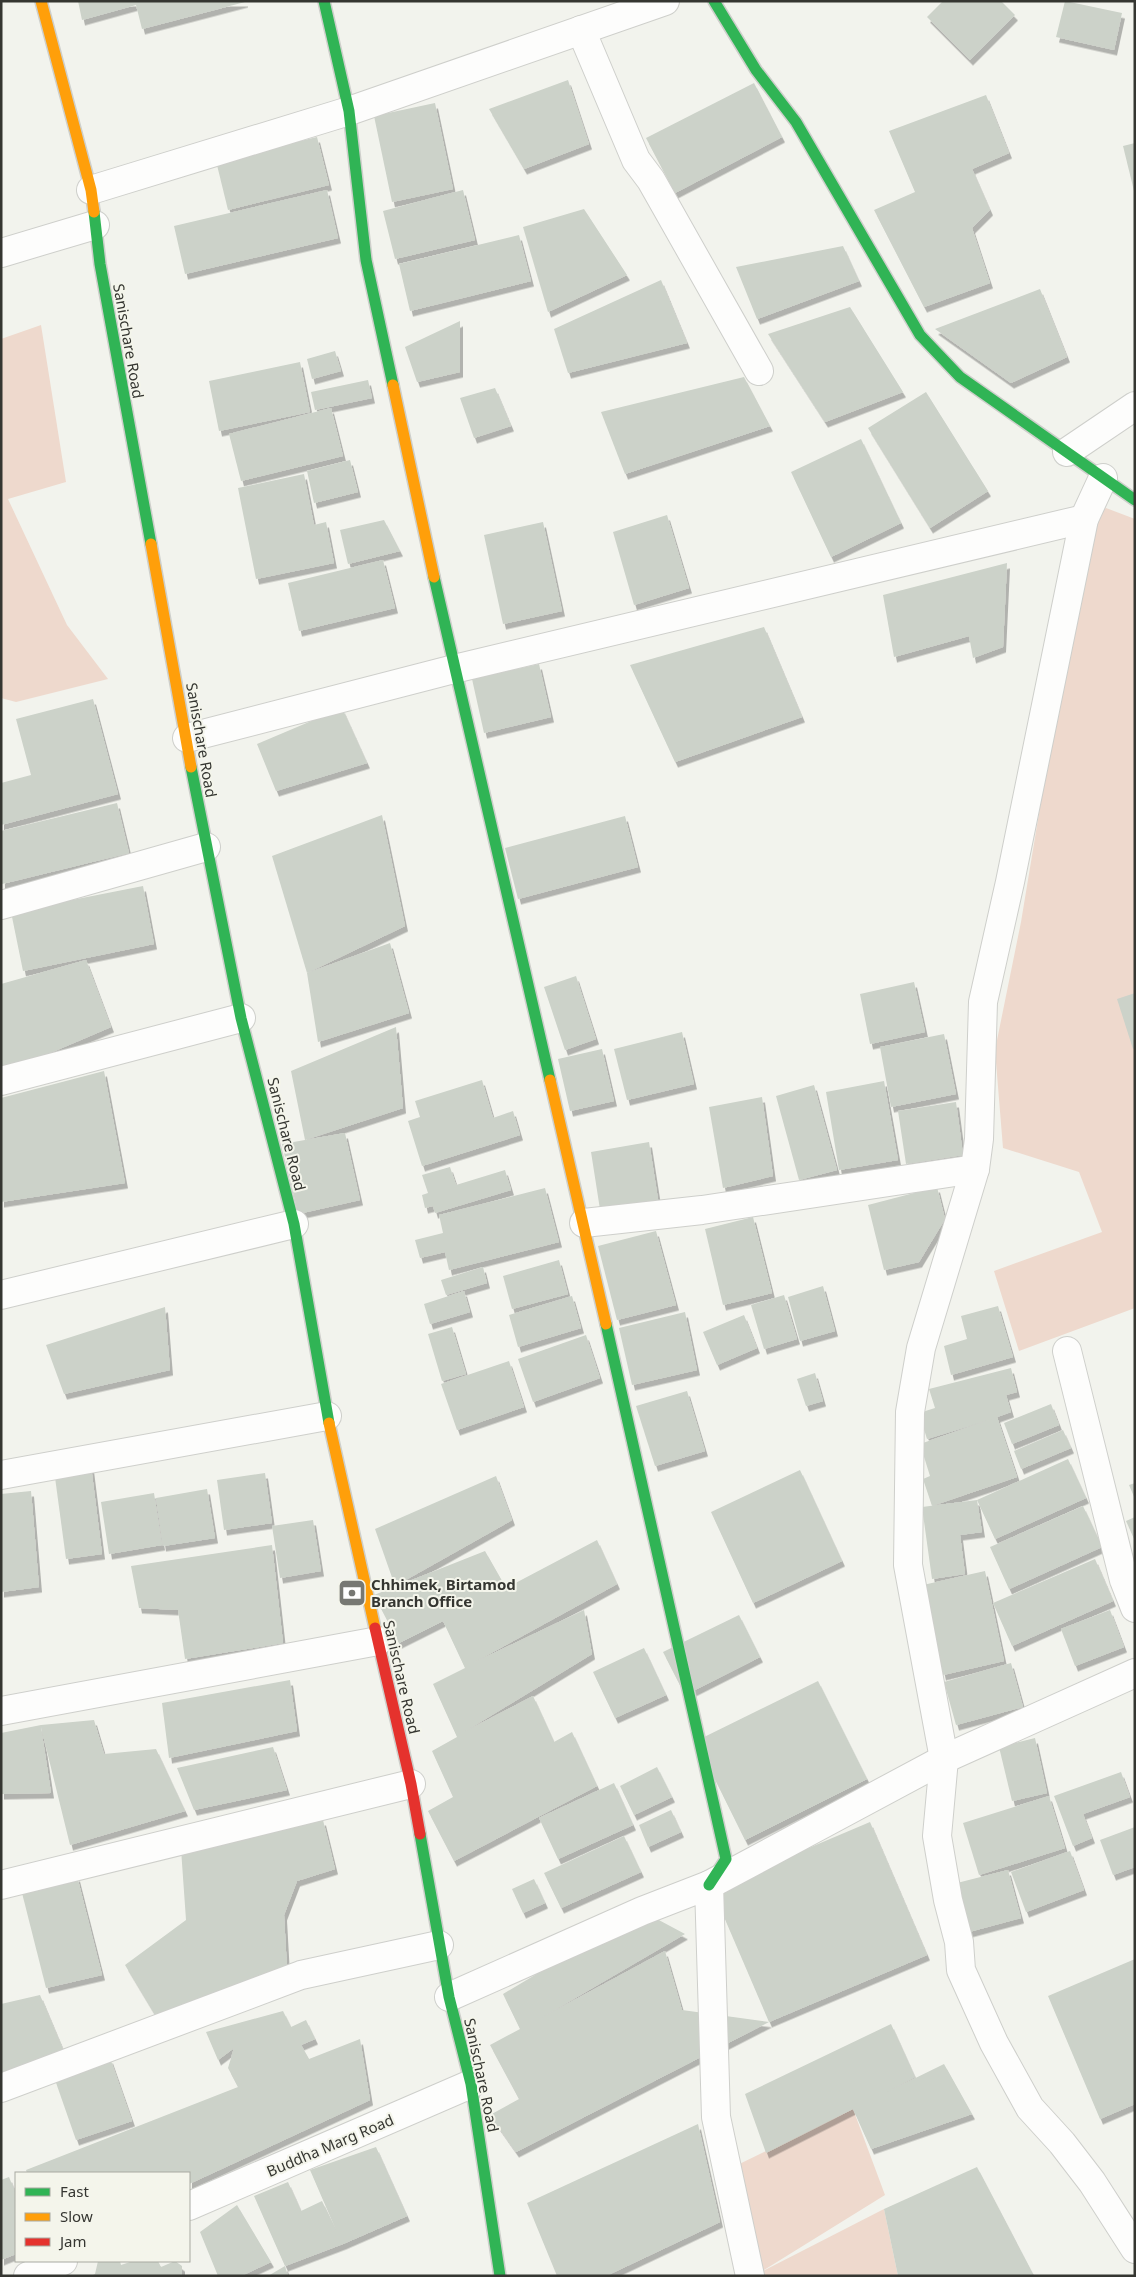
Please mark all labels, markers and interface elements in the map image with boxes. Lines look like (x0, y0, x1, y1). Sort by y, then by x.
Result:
street label: Sanischare Road (109, 282, 149, 400)
street label: Sanischare Road (182, 681, 222, 799)
street label: Sanischare Road (263, 1075, 311, 1193)
place label: Chhimek, Birtamod Branch Office (371, 1574, 516, 1611)
bank icon: Chhimek, Birtamod Branch Office (337, 1578, 367, 1608)
street label: Sanischare Road (379, 1618, 425, 1736)
street label: Sanischare Road (460, 2016, 504, 2134)
street label: Buddha Marg Road (263, 2109, 397, 2181)
legend (15, 2172, 190, 2262)
text: Fast (60, 2181, 89, 2201)
text: Slow (60, 2206, 93, 2226)
text: Jam (58, 2231, 87, 2251)

